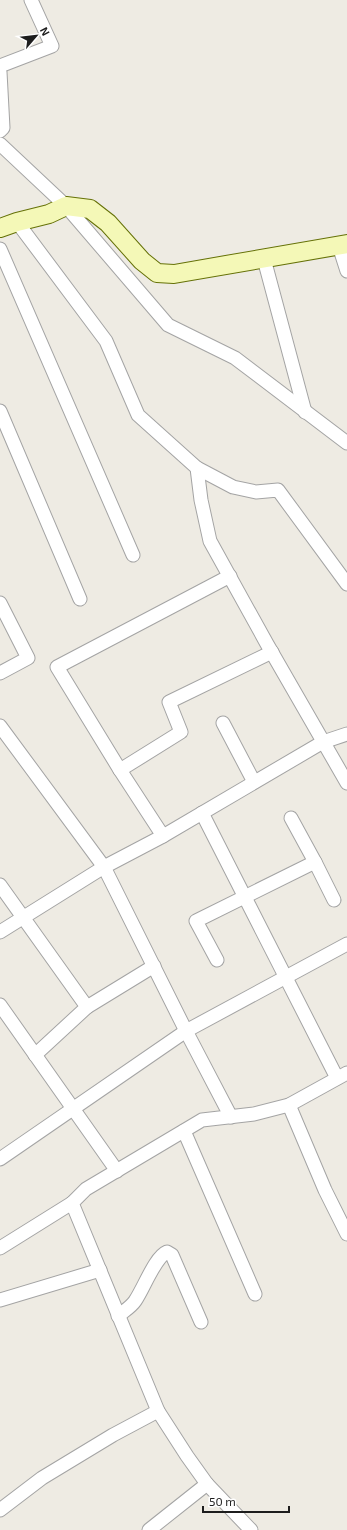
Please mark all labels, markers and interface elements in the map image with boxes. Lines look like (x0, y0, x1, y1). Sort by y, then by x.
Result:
north arrow (16, 16, 56, 56)
text: N (38, 25, 53, 38)
scale bar (203, 1488, 289, 1514)
text: 50 m (209, 1494, 236, 1508)

